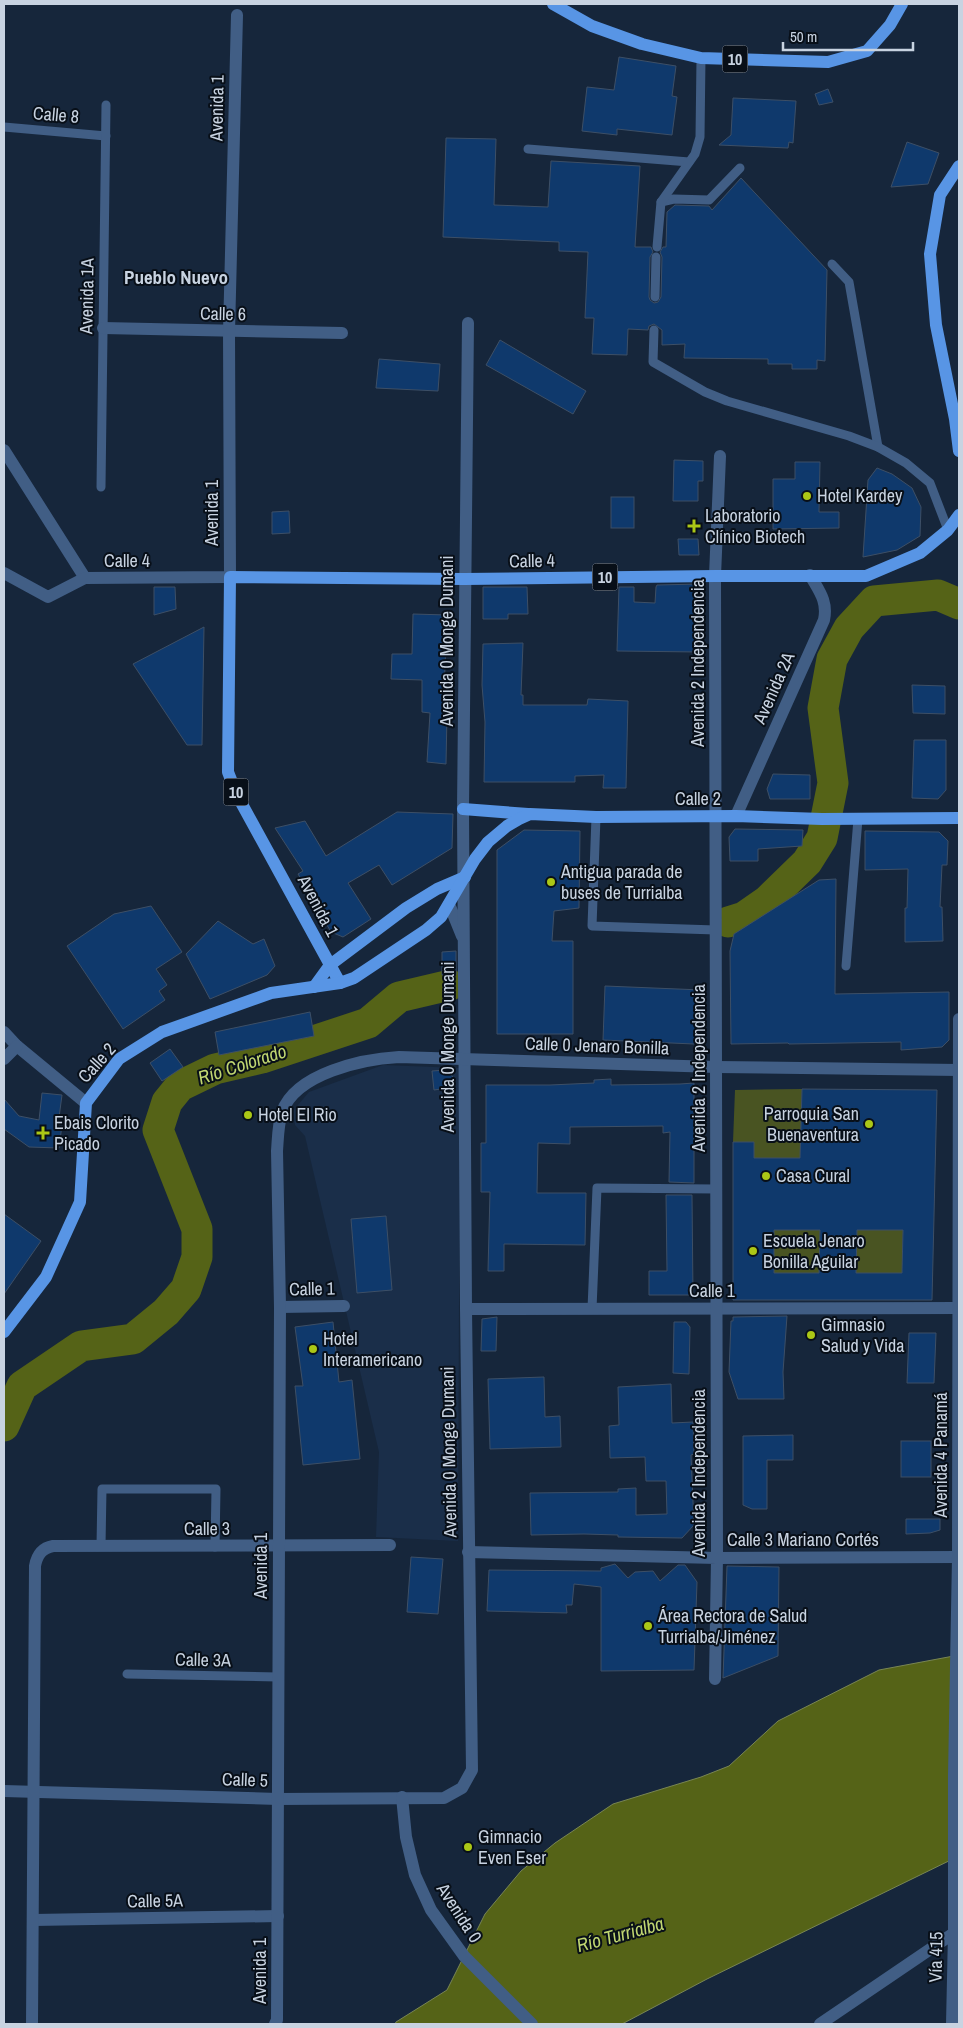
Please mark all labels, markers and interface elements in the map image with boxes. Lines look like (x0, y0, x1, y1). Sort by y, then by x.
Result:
scale bar (783, 20, 913, 52)
text: 50 m (790, 26, 817, 47)
road number: 10 (722, 46, 748, 72)
street label: Avenida 1 (203, 74, 230, 142)
street label: Calle 8 (32, 100, 80, 129)
street label: Avenida 1A (73, 258, 100, 335)
district label: Pueblo Nuevo (124, 264, 228, 290)
street label: Calle 6 (200, 301, 246, 326)
street label: Avenida 1 (199, 479, 224, 547)
place label: Hotel Kardey (817, 483, 903, 508)
marker: Hotel Kardey (801, 490, 813, 502)
place label: Laboratorio Clínico Biotech (705, 503, 805, 549)
marker: Laboratorio Clínico Biotech (687, 519, 701, 533)
street label: Calle 4 (104, 548, 150, 573)
street label: Calle 4 (509, 548, 555, 573)
street label: Avenida 0 Monge Dumani (434, 555, 459, 728)
road number: 10 (592, 564, 618, 590)
street label: Avenida 2 Independencia (685, 579, 710, 748)
street label: Avenida 2A (746, 648, 800, 729)
road number: 10 (224, 779, 248, 806)
street label: Calle 2 (675, 786, 721, 811)
place label: Antigua parada de buses de Turrialba (560, 859, 683, 905)
street label: Avenida 1 (291, 870, 345, 942)
marker: Antigua parada de buses de Turrialba (545, 876, 557, 888)
street label: Avenida 0 Monge Dumani (435, 961, 460, 1134)
street label: Avenida 2 Independencia (686, 984, 711, 1153)
street label: Calle 0 Jenaro Bonilla (524, 1030, 670, 1061)
street label: Calle 2 (72, 1037, 121, 1088)
water label: Río Colorado (194, 1037, 290, 1091)
place label: Parroquia San Buenaventura (764, 1101, 859, 1147)
place label: Hotel El Rio (258, 1102, 337, 1127)
marker: Hotel El Rio (242, 1109, 254, 1121)
place label: Ebais Clorito Picado (54, 1110, 139, 1156)
marker: Parroquia San Buenaventura (863, 1118, 875, 1130)
marker: Ebais Clorito Picado (36, 1126, 50, 1140)
place label: Casa Cural (776, 1163, 850, 1188)
marker: Casa Cural (760, 1170, 772, 1182)
place label: Escuela Jenaro Bonilla Aguilar (763, 1228, 865, 1274)
marker: Escuela Jenaro Bonilla Aguilar (747, 1245, 759, 1257)
street label: Calle 1 (289, 1276, 336, 1301)
street label: Calle 1 (689, 1278, 736, 1303)
place label: Gimnasio Salud y Vida (821, 1312, 904, 1358)
place label: Hotel Interamericano (323, 1326, 422, 1372)
marker: Gimnasio Salud y Vida (805, 1329, 817, 1341)
marker: Hotel Interamericano (307, 1343, 319, 1355)
street label: Avenida 0 Monge Dumani (435, 1366, 463, 1539)
street label: Avenida 2 Independencia (686, 1389, 711, 1558)
street label: Avenida 4 Panamá (928, 1392, 953, 1519)
street label: Calle 3 (184, 1516, 230, 1541)
street label: Calle 3 Mariano Cortés (727, 1527, 879, 1552)
street label: Avenida 1 (248, 1532, 273, 1600)
place label: Área Rectora de Salud Turrialba/Jiménez (657, 1603, 807, 1649)
marker: Área Rectora de Salud Turrialba/Jiménez (642, 1620, 654, 1632)
street label: Calle 3A (175, 1647, 231, 1672)
street label: Calle 5 (222, 1766, 268, 1793)
place label: Gimnacio Even Eser (478, 1824, 546, 1870)
marker: Gimnacio Even Eser (462, 1841, 474, 1853)
street label: Avenida 0 (430, 1877, 488, 1947)
street label: Calle 5A (127, 1888, 183, 1913)
water label: Río Turrialba (574, 1910, 667, 1958)
street label: Vía 415 (923, 1931, 948, 1983)
street label: Avenida 1 (247, 1937, 272, 2005)

